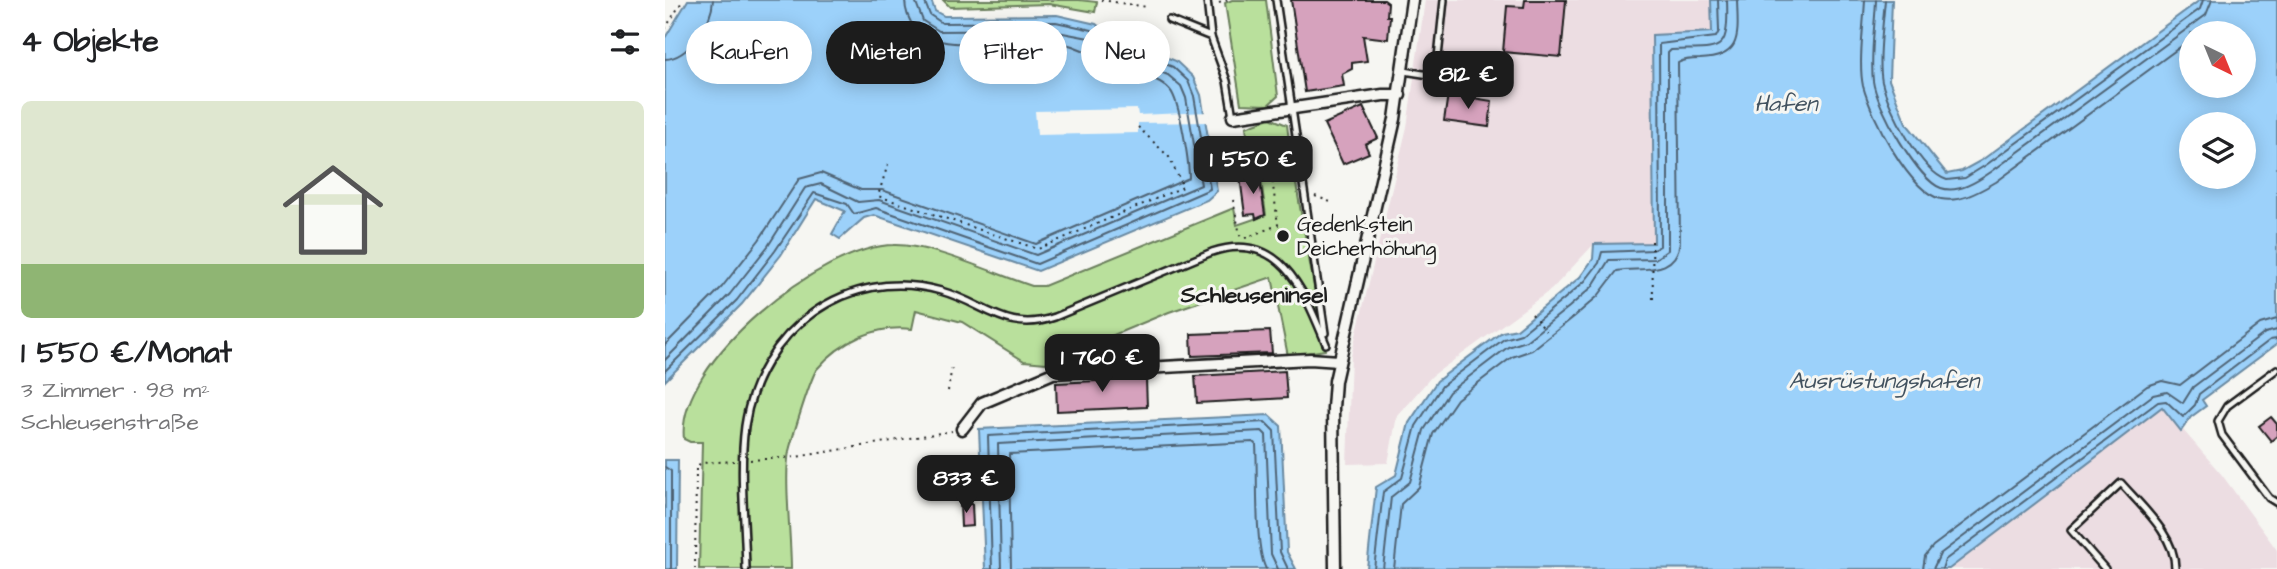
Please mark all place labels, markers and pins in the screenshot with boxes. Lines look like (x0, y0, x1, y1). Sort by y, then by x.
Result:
pin: 812 € (1419, 52, 1517, 111)
pin: 1 550 € (1188, 136, 1318, 196)
place label: Gedenkstein Deicherhöhung (1297, 210, 1437, 265)
marker: Gedenkstein Deicherhöhung (1275, 228, 1291, 244)
pin: 1 760 € (1037, 334, 1167, 394)
pin: 833 € (917, 456, 1015, 515)

